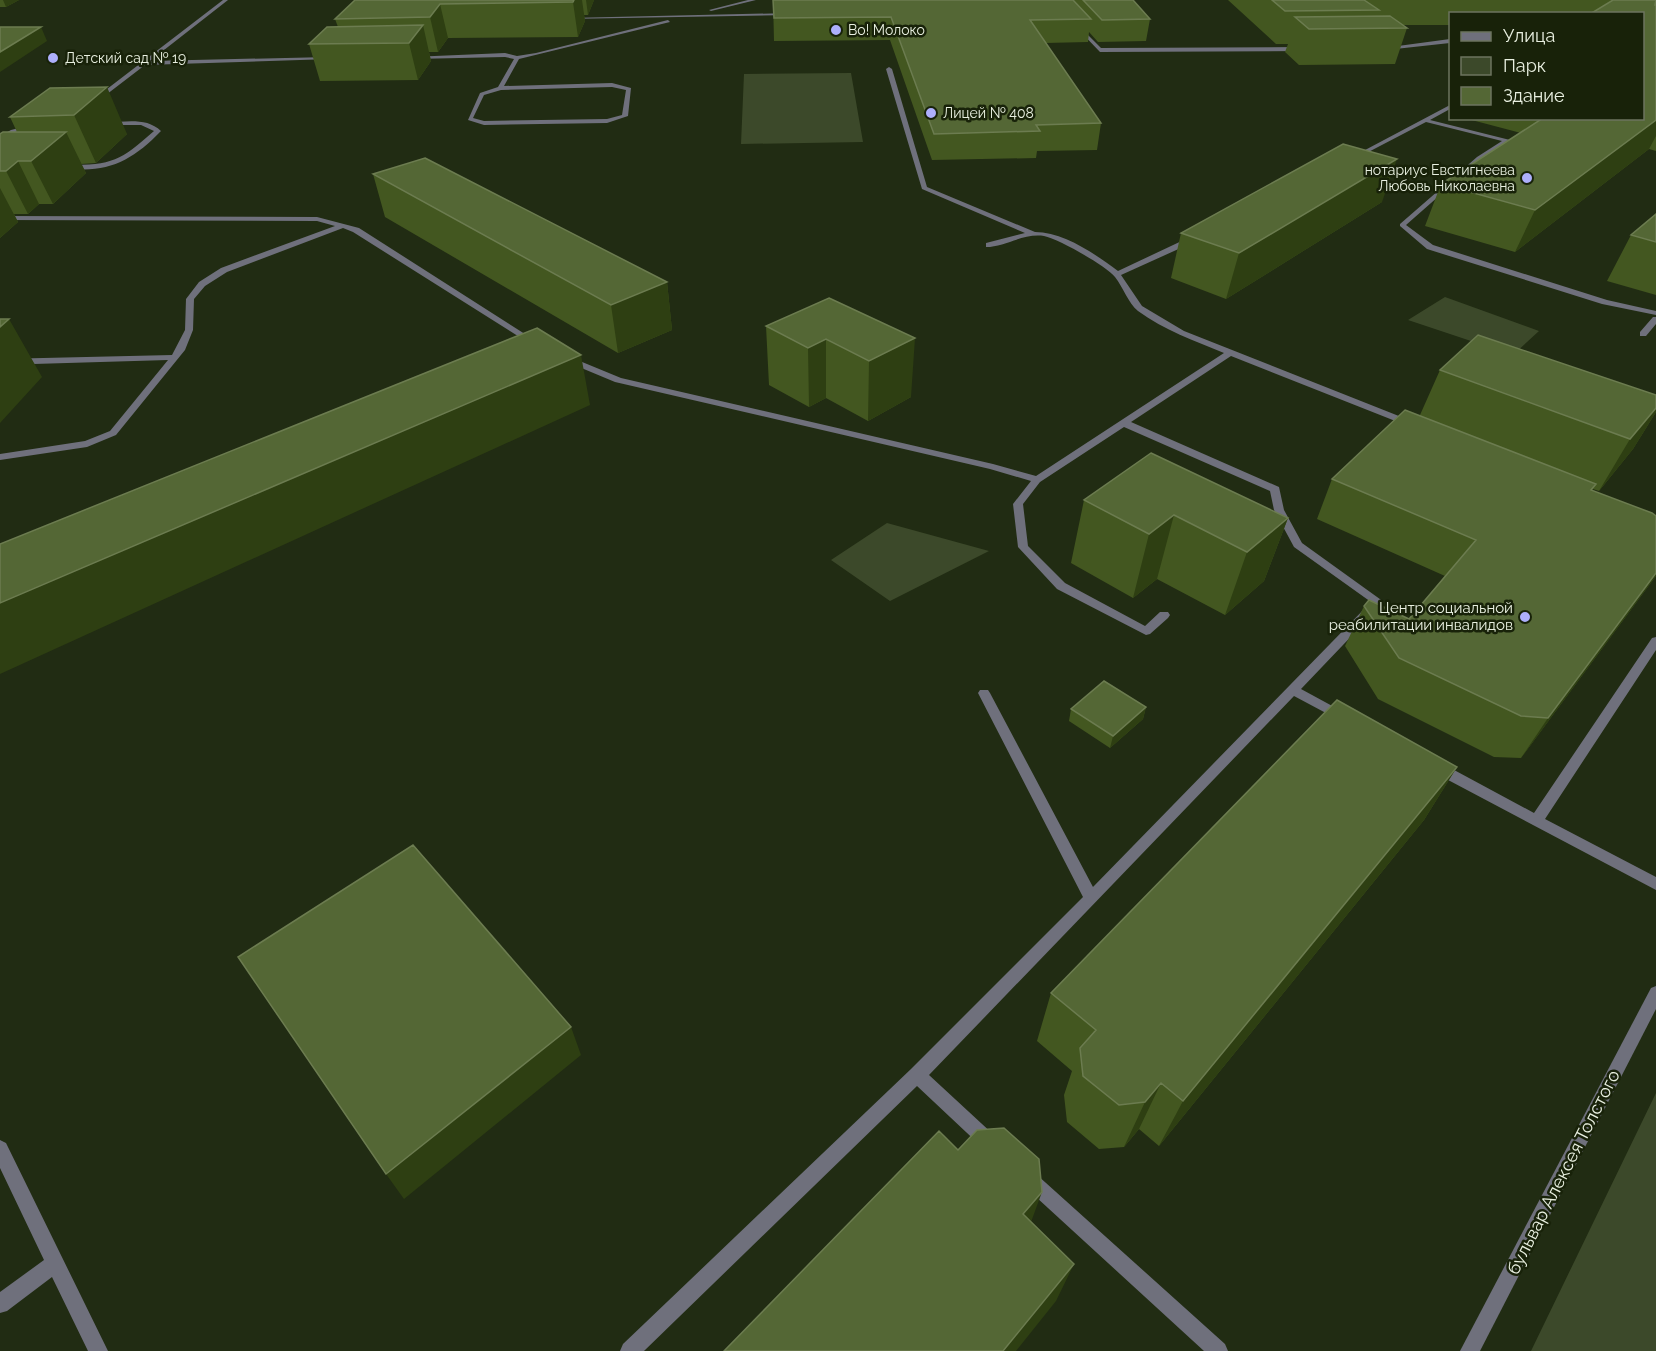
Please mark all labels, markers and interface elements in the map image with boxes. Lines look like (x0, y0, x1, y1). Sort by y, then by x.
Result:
legend (1449, 12, 1644, 120)
place label: Во! Молоко (848, 22, 925, 38)
marker: Во! Молоко (829, 23, 843, 37)
text: Улица (1503, 25, 1555, 46)
place label: Детский сад № 19 (65, 50, 186, 66)
marker: Детский сад № 19 (46, 51, 60, 65)
text: Парк (1503, 55, 1546, 76)
text: Здание (1503, 85, 1565, 106)
place label: Лицей № 408 (943, 105, 1034, 121)
marker: Лицей № 408 (924, 106, 938, 120)
place label: нотариус Евстигнеева Любовь Николаевна (1365, 162, 1515, 194)
marker: нотариус Евстигнеева Любовь Николаевна (1520, 171, 1534, 185)
place label: Центр социальной реабилитации инвалидов (1329, 599, 1513, 634)
marker: Центр социальной реабилитации инвалидов (1518, 610, 1532, 624)
street label: бульвар Алексея Толстого (1502, 1066, 1624, 1278)

